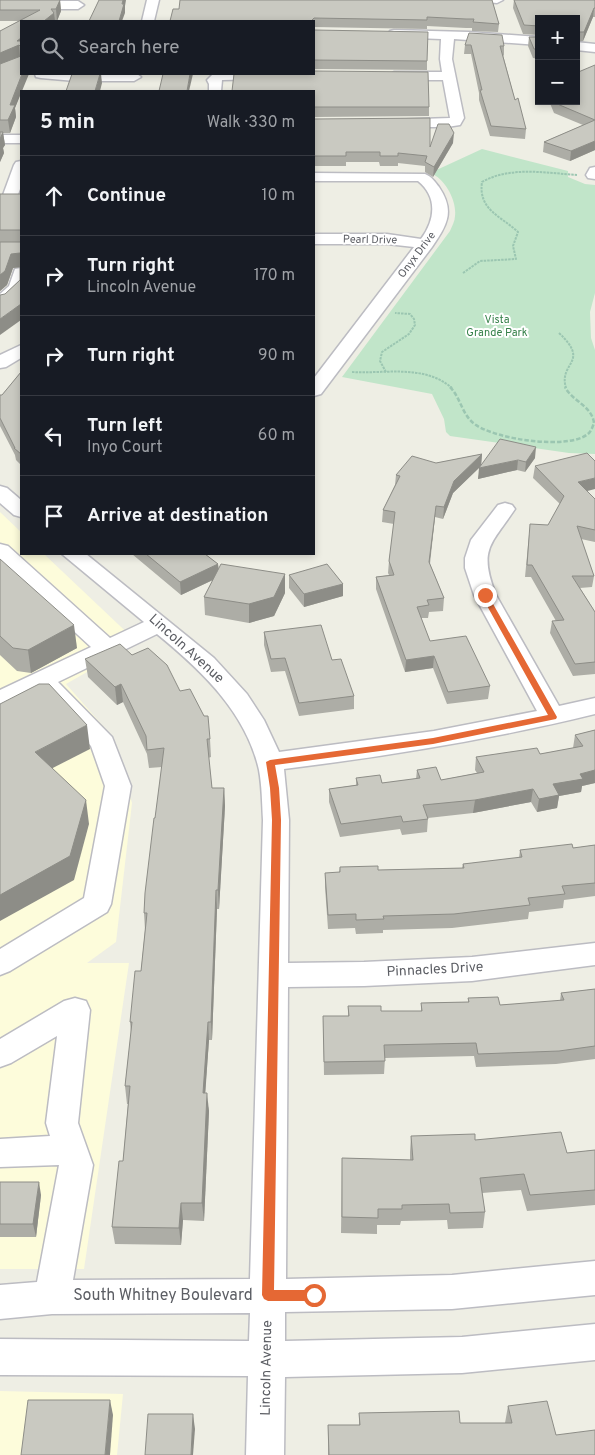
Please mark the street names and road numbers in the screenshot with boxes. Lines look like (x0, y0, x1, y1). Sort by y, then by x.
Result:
street label: Onyx Drive (395, 229, 439, 281)
street label: Pearl Drive (343, 233, 397, 247)
street label: Lincoln Avenue (145, 611, 227, 687)
street label: Pinnacles Drive (386, 959, 484, 981)
street label: South Whitney Boulevard (73, 1286, 253, 1306)
street label: Lincoln Avenue (258, 1320, 276, 1416)

